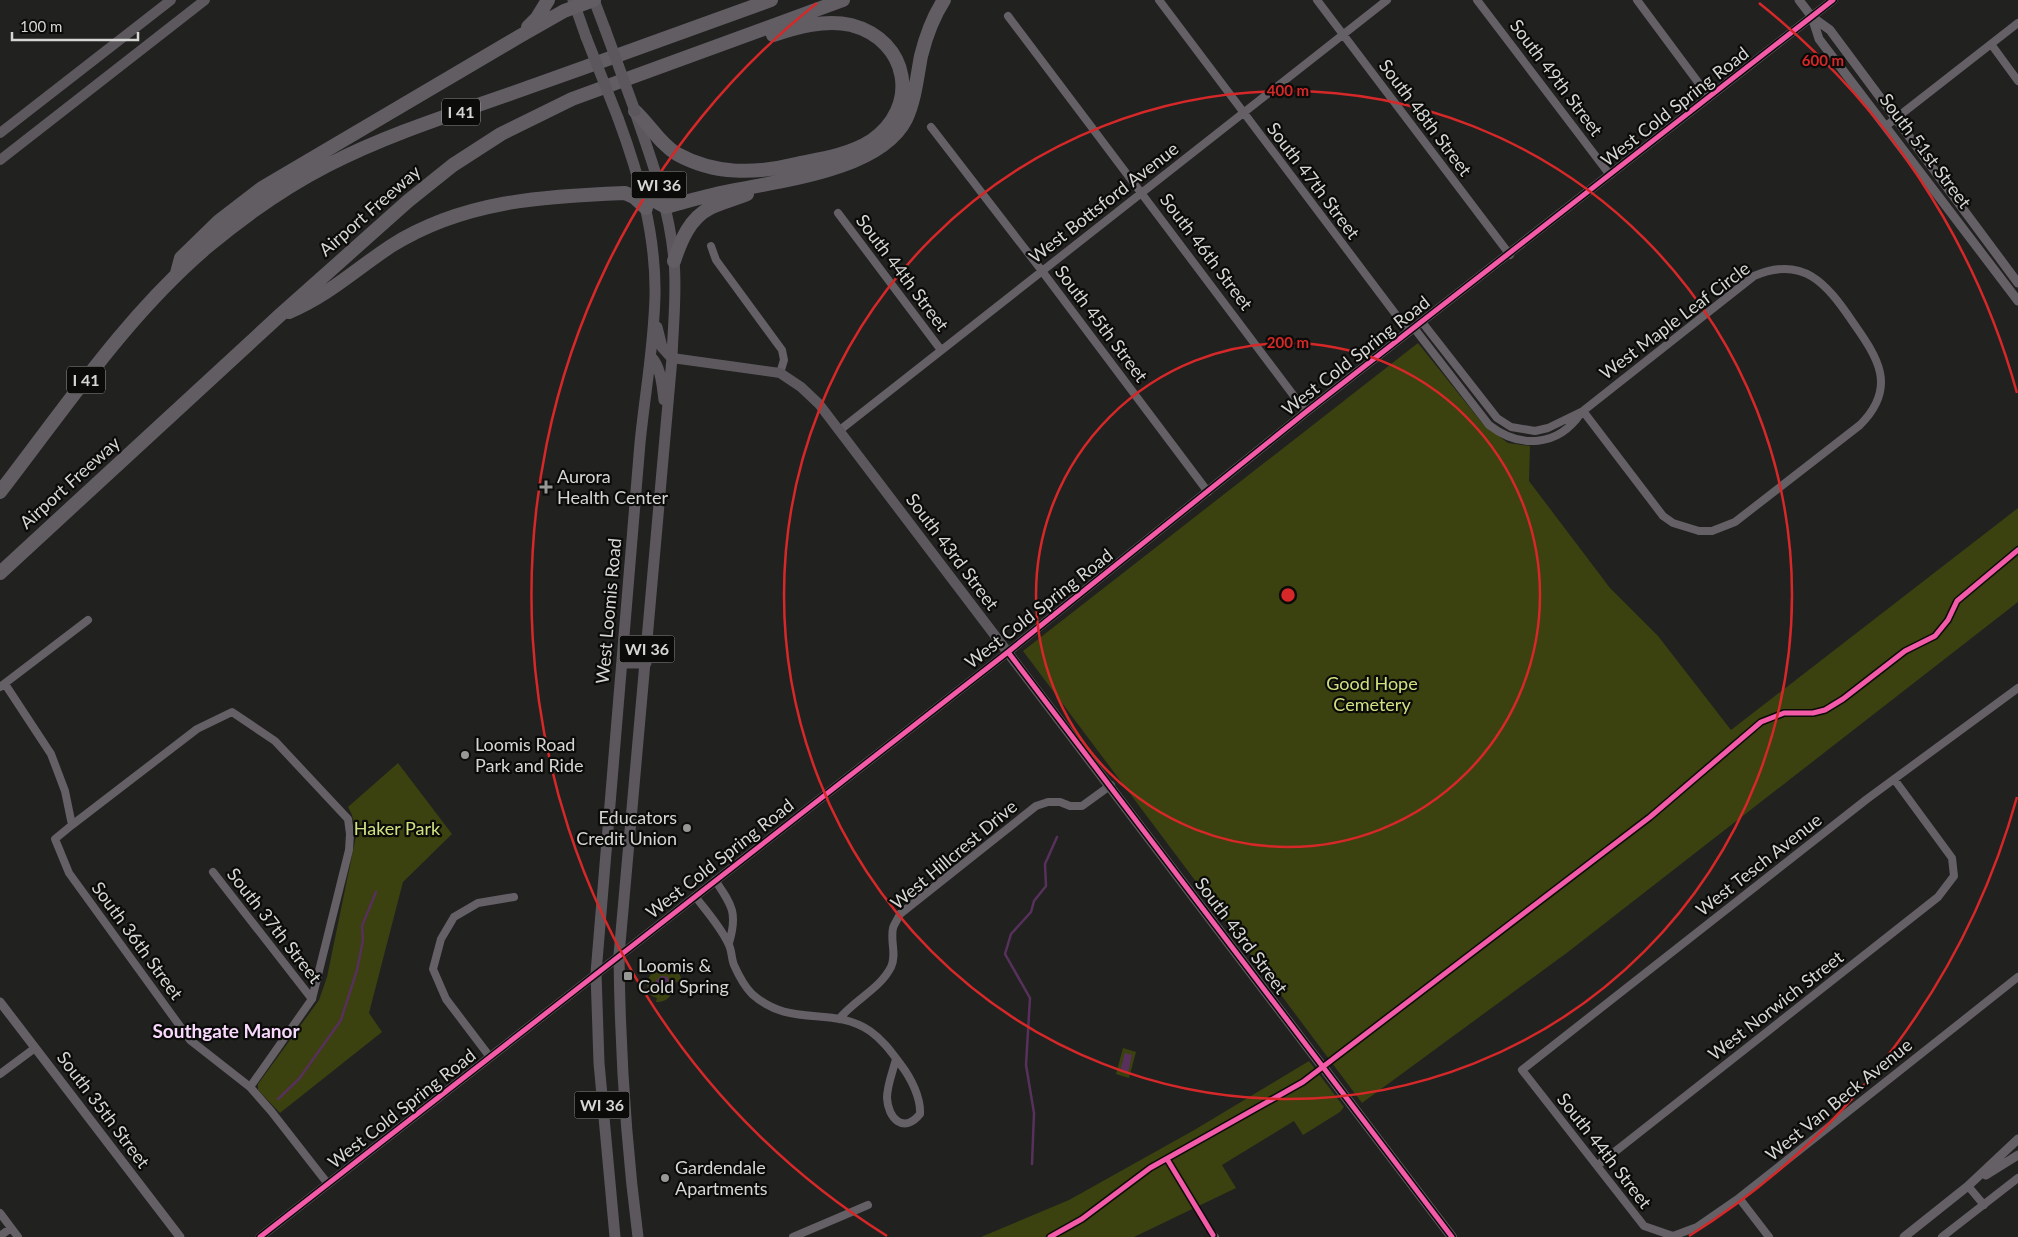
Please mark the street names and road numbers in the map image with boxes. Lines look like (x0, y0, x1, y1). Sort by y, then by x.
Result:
street label: South 49th Street (1506, 15, 1608, 141)
street label: West Cold Spring Road (1596, 42, 1753, 171)
street label: South 48th Street (1375, 55, 1477, 181)
street label: South 51st Street (1875, 89, 1976, 213)
road number: I 41 (442, 98, 480, 125)
street label: South 47th Street (1263, 118, 1365, 244)
street label: West Bottsford Avenue (1024, 137, 1183, 267)
street label: Airport Freeway (314, 160, 425, 260)
road number: WI 36 (632, 172, 686, 198)
street label: South 46th Street (1156, 189, 1258, 315)
street label: South 44th Street (852, 210, 954, 336)
street label: West Maple Leaf Circle (1595, 257, 1754, 384)
street label: South 45th Street (1051, 261, 1153, 387)
street label: West Cold Spring Road (1277, 291, 1434, 420)
road number: I 41 (67, 366, 105, 394)
street label: Airport Freeway (15, 431, 125, 533)
street label: South 43rd Street (902, 489, 1004, 614)
street label: West Loomis Road (591, 537, 625, 685)
street label: West Cold Spring Road (960, 544, 1117, 673)
road number: WI 36 (620, 636, 674, 662)
street label: West Cold Spring Road (641, 794, 798, 923)
street label: West Hillcrest Drive (886, 795, 1021, 914)
street label: West Tesch Avenue (1691, 808, 1826, 920)
street label: South 37th Street (223, 863, 327, 988)
street label: South 43rd Street (1191, 873, 1293, 998)
street label: South 36th Street (88, 877, 188, 1004)
street label: West Norwich Street (1703, 945, 1848, 1065)
street label: West Van Beck Avenue (1761, 1033, 1916, 1165)
street label: West Cold Spring Road (323, 1044, 480, 1173)
street label: South 35th Street (53, 1047, 155, 1173)
street label: South 44th Street (1553, 1088, 1657, 1213)
road number: WI 36 (574, 1092, 630, 1118)

